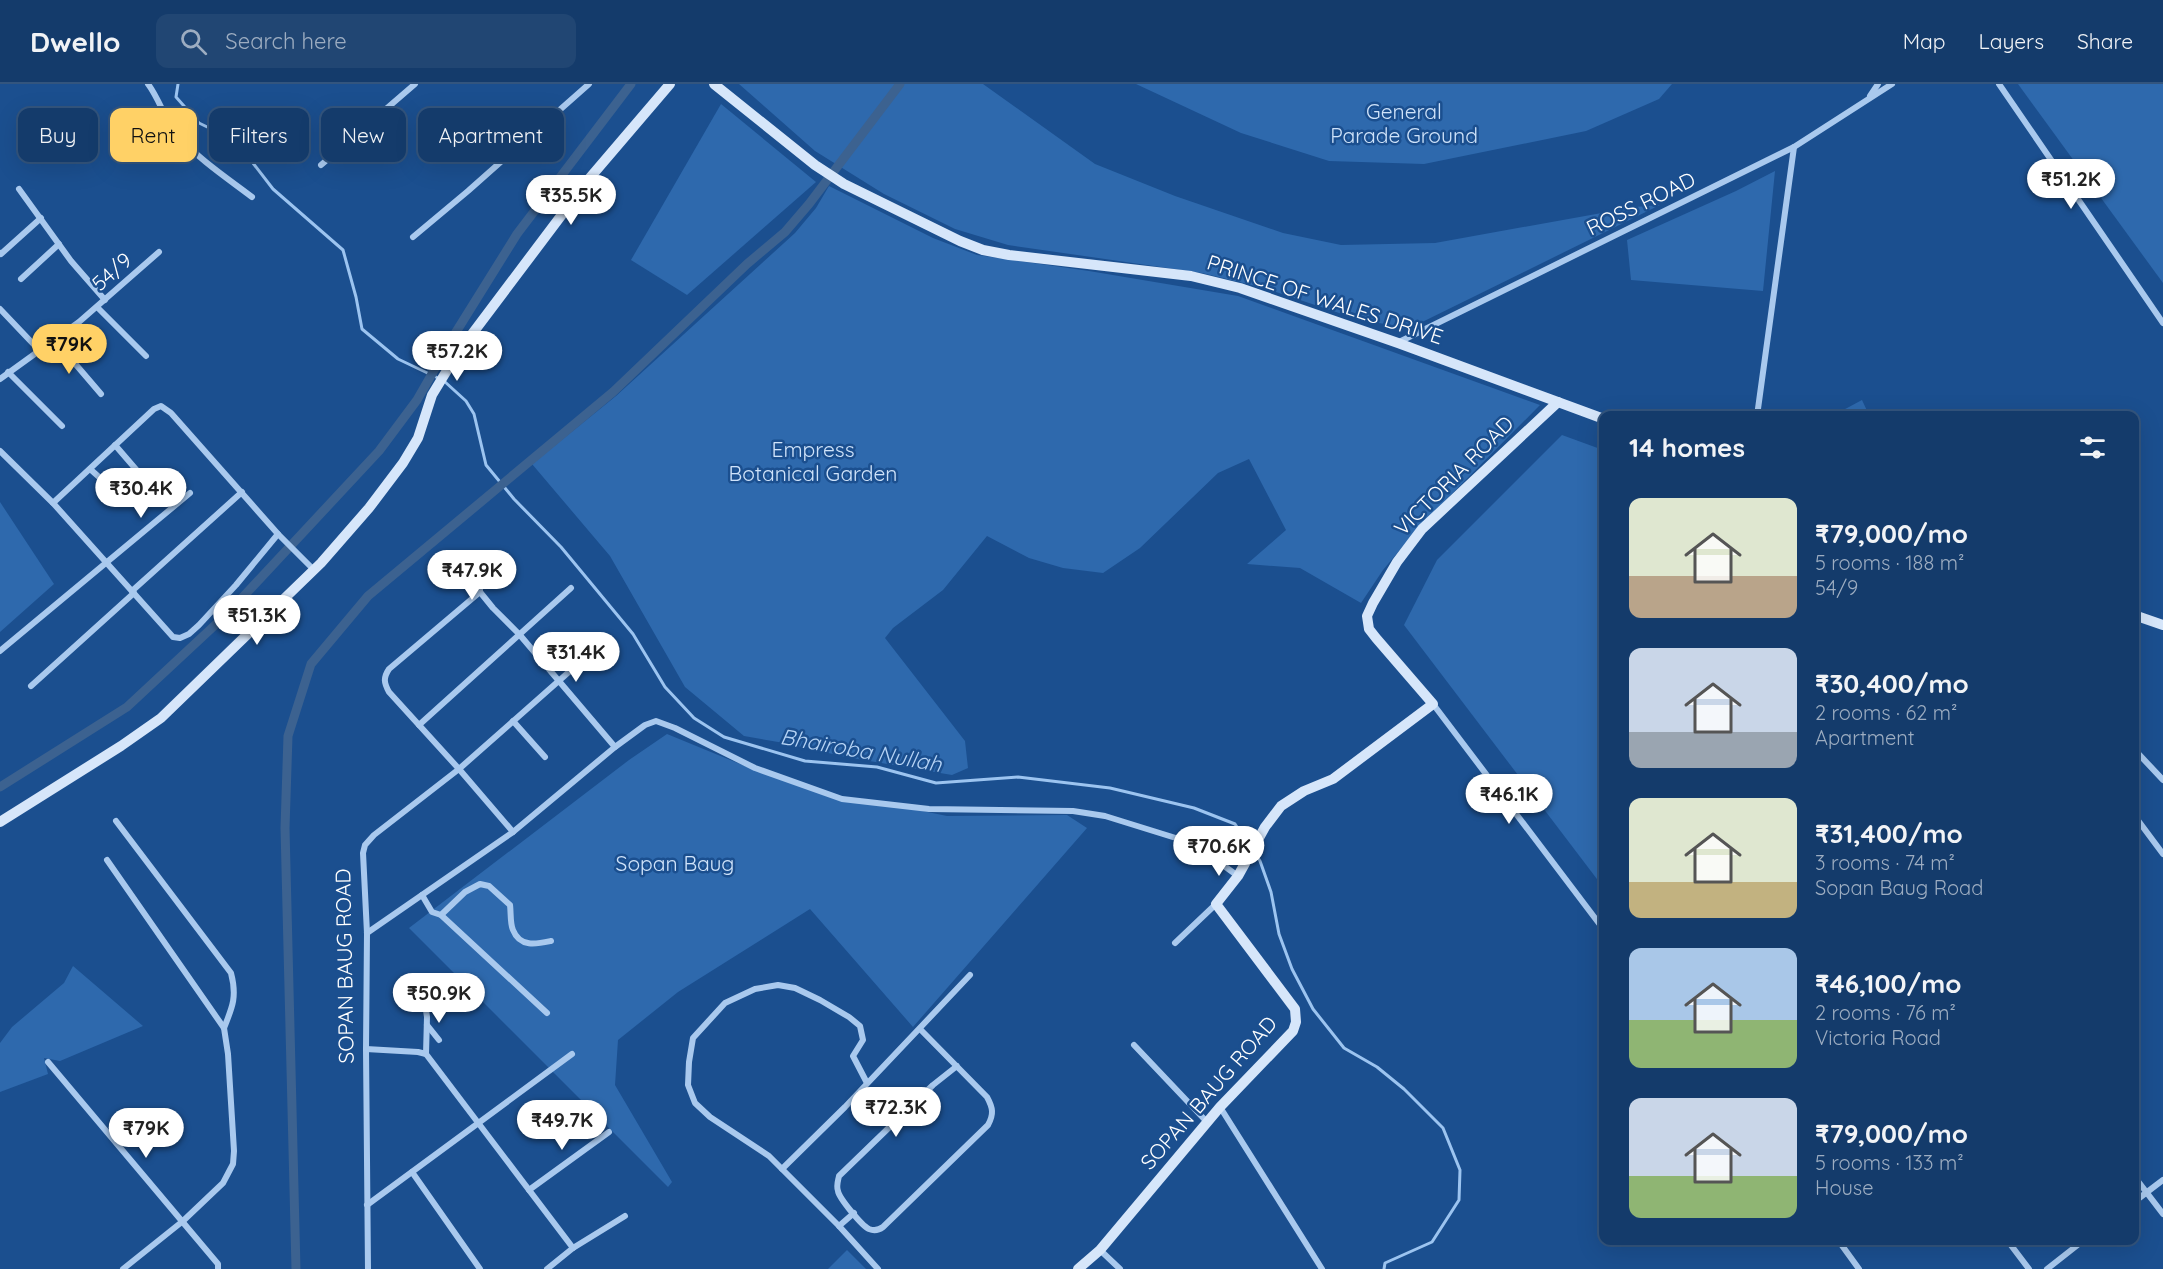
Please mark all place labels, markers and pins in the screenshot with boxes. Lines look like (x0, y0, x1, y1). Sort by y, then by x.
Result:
pin: ₹51.2K (2022, 159, 2120, 210)
pin: ₹35.5K (522, 175, 620, 226)
pin: ₹79K (33, 324, 105, 375)
pin: ₹57.2K (408, 331, 506, 382)
pin: ₹30.4K (92, 468, 190, 519)
pin: ₹47.9K (423, 550, 521, 601)
pin: ₹51.3K (208, 595, 306, 646)
pin: ₹31.4K (527, 632, 625, 683)
pin: ₹46.1K (1460, 774, 1558, 825)
pin: ₹70.6K (1170, 826, 1268, 877)
pin: ₹50.9K (390, 973, 488, 1024)
pin: ₹72.3K (847, 1087, 945, 1138)
pin: ₹49.7K (513, 1100, 611, 1151)
pin: ₹79K (110, 1108, 182, 1159)

